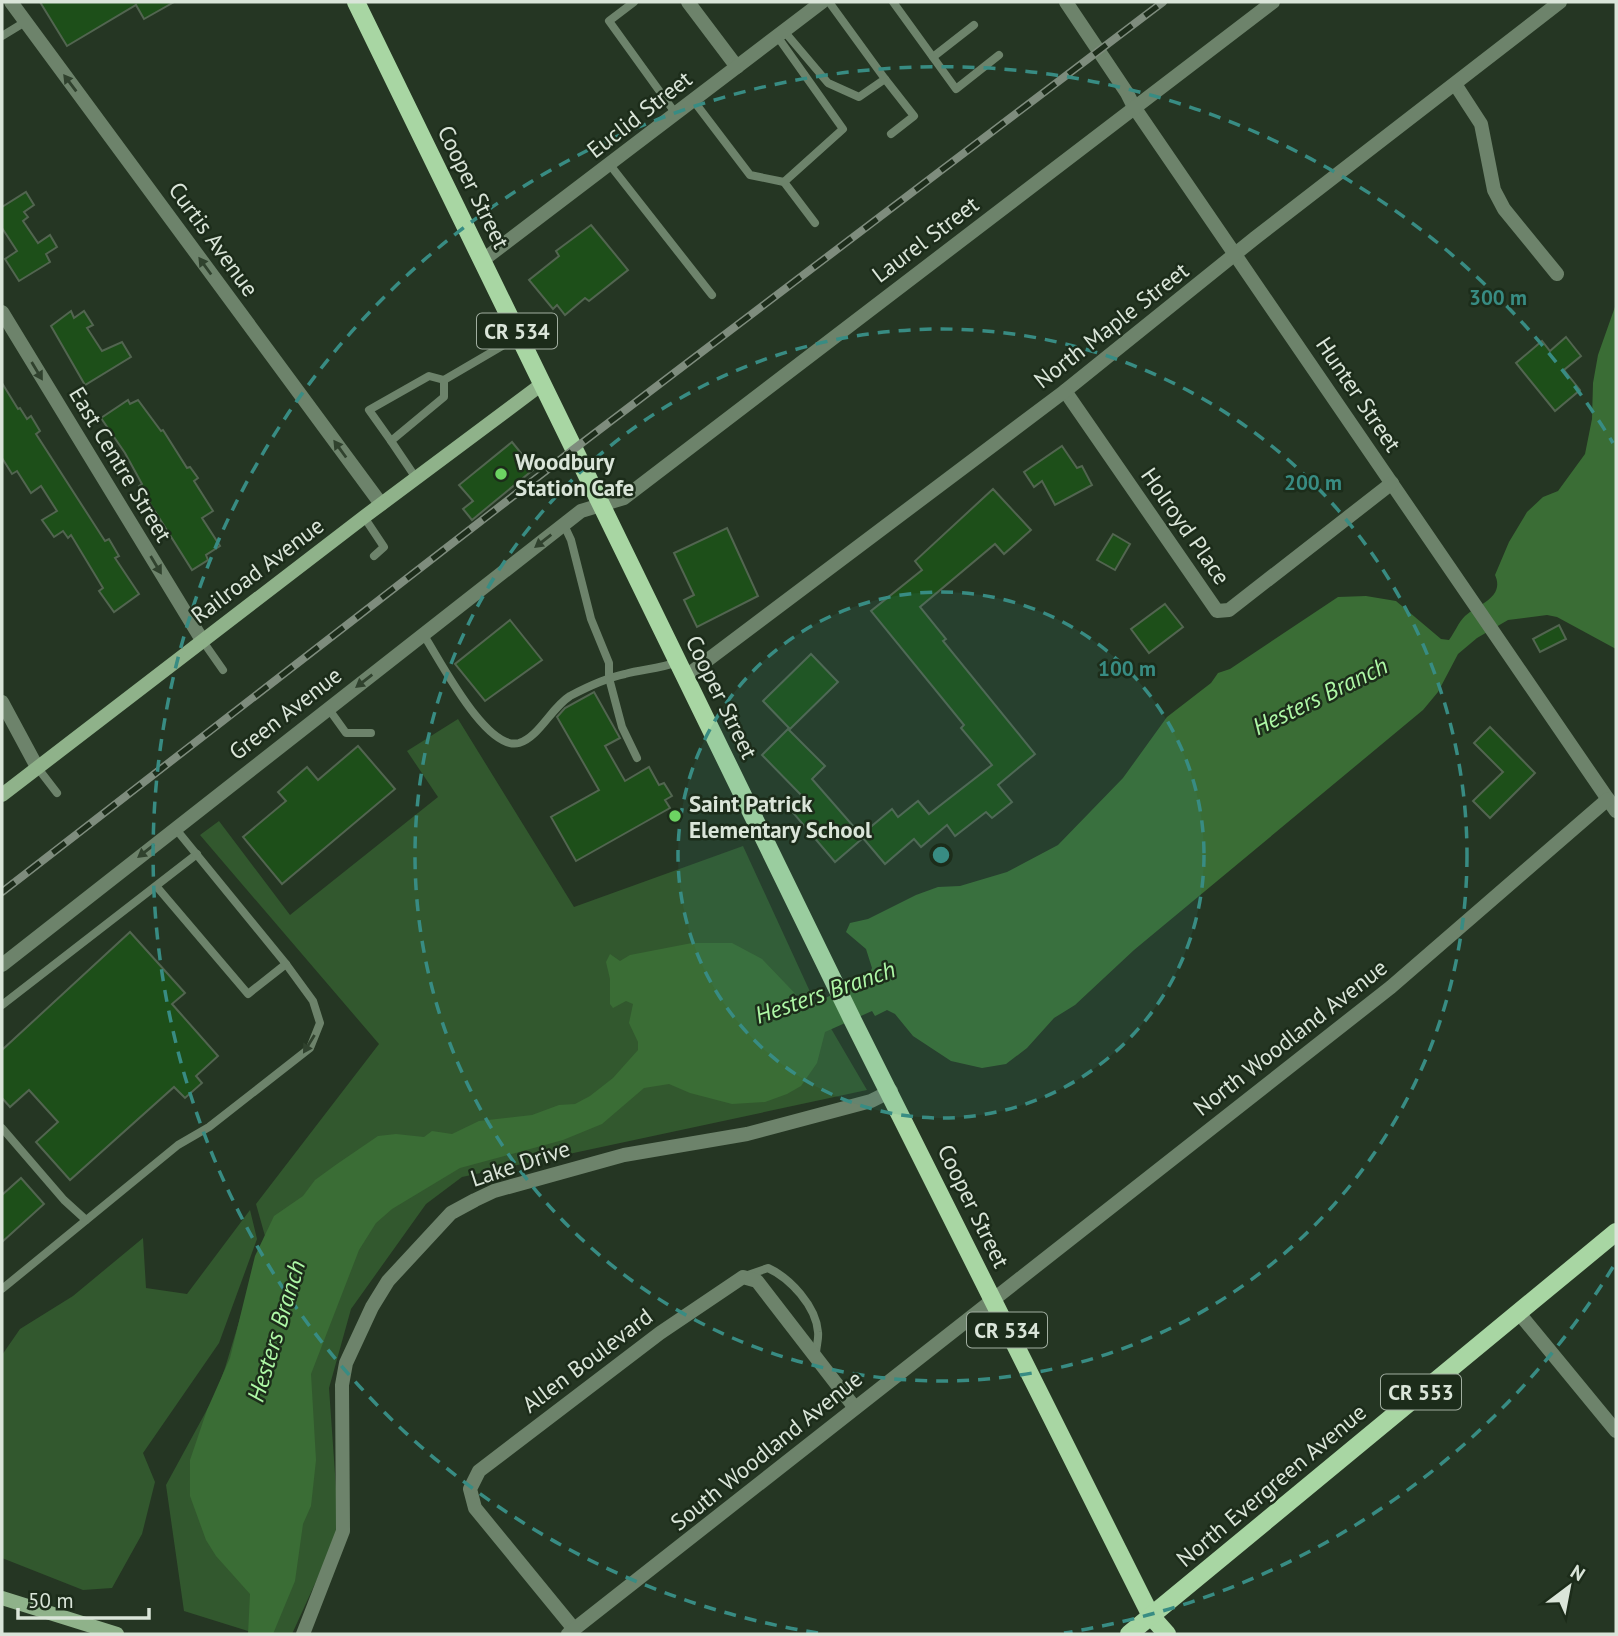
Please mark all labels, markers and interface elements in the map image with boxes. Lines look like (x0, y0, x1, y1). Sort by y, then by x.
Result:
street label: Euclid Street (581, 64, 697, 164)
one-way arrow (63, 74, 78, 92)
street label: Cooper Street (432, 121, 516, 254)
street label: Curtis Avenue (163, 176, 265, 302)
street label: Laurel Street (866, 189, 984, 289)
street label: North Maple Street (1028, 256, 1194, 394)
one-way arrow (198, 257, 212, 275)
text: 300 m (1469, 284, 1527, 311)
road number: CR 534 (477, 314, 557, 348)
street label: Hunter Street (1310, 331, 1408, 457)
one-way arrow (31, 361, 44, 380)
street label: East Centre Street (63, 381, 179, 547)
one-way arrow (333, 440, 347, 458)
place label: Woodbury Station Cafe (515, 447, 634, 502)
street label: Holroyd Place (1135, 462, 1237, 590)
marker: Woodbury Station Cafe (493, 466, 509, 482)
text: 200 m (1284, 469, 1342, 496)
street label: Railroad Avenue (185, 511, 329, 629)
one-way arrow (535, 533, 553, 548)
one-way arrow (150, 555, 162, 574)
street label: Cooper Street (680, 631, 764, 764)
water label: Hesters Branch (1247, 650, 1393, 742)
text: 100 m (1098, 655, 1156, 682)
street label: Green Avenue (223, 660, 347, 766)
one-way arrow (355, 673, 373, 688)
place label: Saint Patrick Elementary School (689, 789, 872, 844)
marker: Saint Patrick Elementary School (667, 808, 683, 824)
one-way arrow (137, 843, 155, 858)
centre of rings (929, 843, 953, 867)
street label: North Woodland Avenue (1187, 952, 1393, 1122)
water label: Hesters Branch (751, 953, 899, 1031)
one-way arrow (303, 1034, 316, 1054)
street label: Lake Drive (467, 1133, 573, 1193)
street label: Cooper Street (932, 1140, 1016, 1273)
water label: Hesters Branch (240, 1256, 312, 1406)
street label: Allen Boulevard (516, 1301, 658, 1419)
road number: CR 534 (967, 1312, 1047, 1348)
street label: South Woodland Avenue (664, 1364, 868, 1536)
road number: CR 553 (1381, 1374, 1461, 1410)
street label: North Evergreen Avenue (1170, 1397, 1372, 1573)
north arrow (1534, 1552, 1604, 1622)
text: N (1566, 1559, 1590, 1586)
scale bar (18, 1576, 149, 1620)
text: 50 m (28, 1587, 74, 1614)

